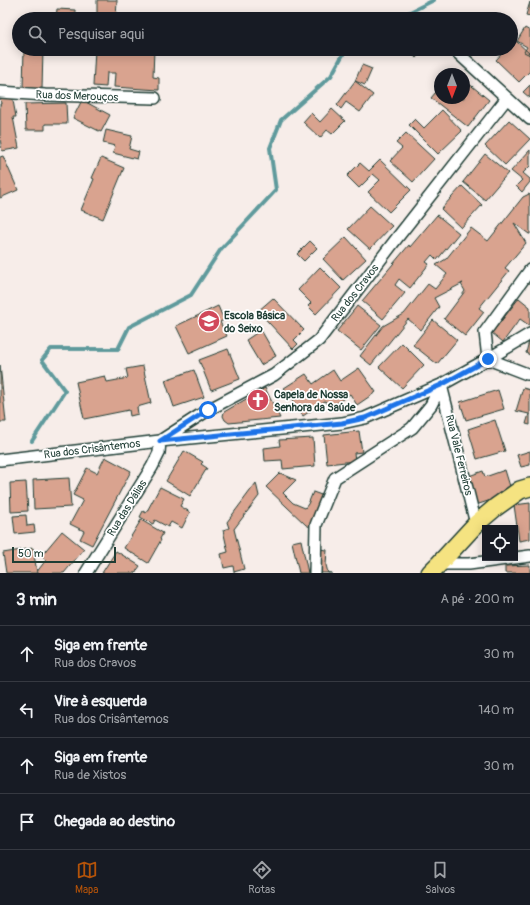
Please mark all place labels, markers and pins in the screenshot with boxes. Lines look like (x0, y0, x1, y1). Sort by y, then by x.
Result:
school or university icon: Escola Básica do Seixo (196, 308, 222, 334)
place label: Escola Básica do Seixo (224, 309, 285, 335)
church icon: Capela de Nossa Senhora da Saúde (245, 387, 271, 413)
place label: Capela de Nossa Senhora da Saúde (274, 388, 356, 414)

